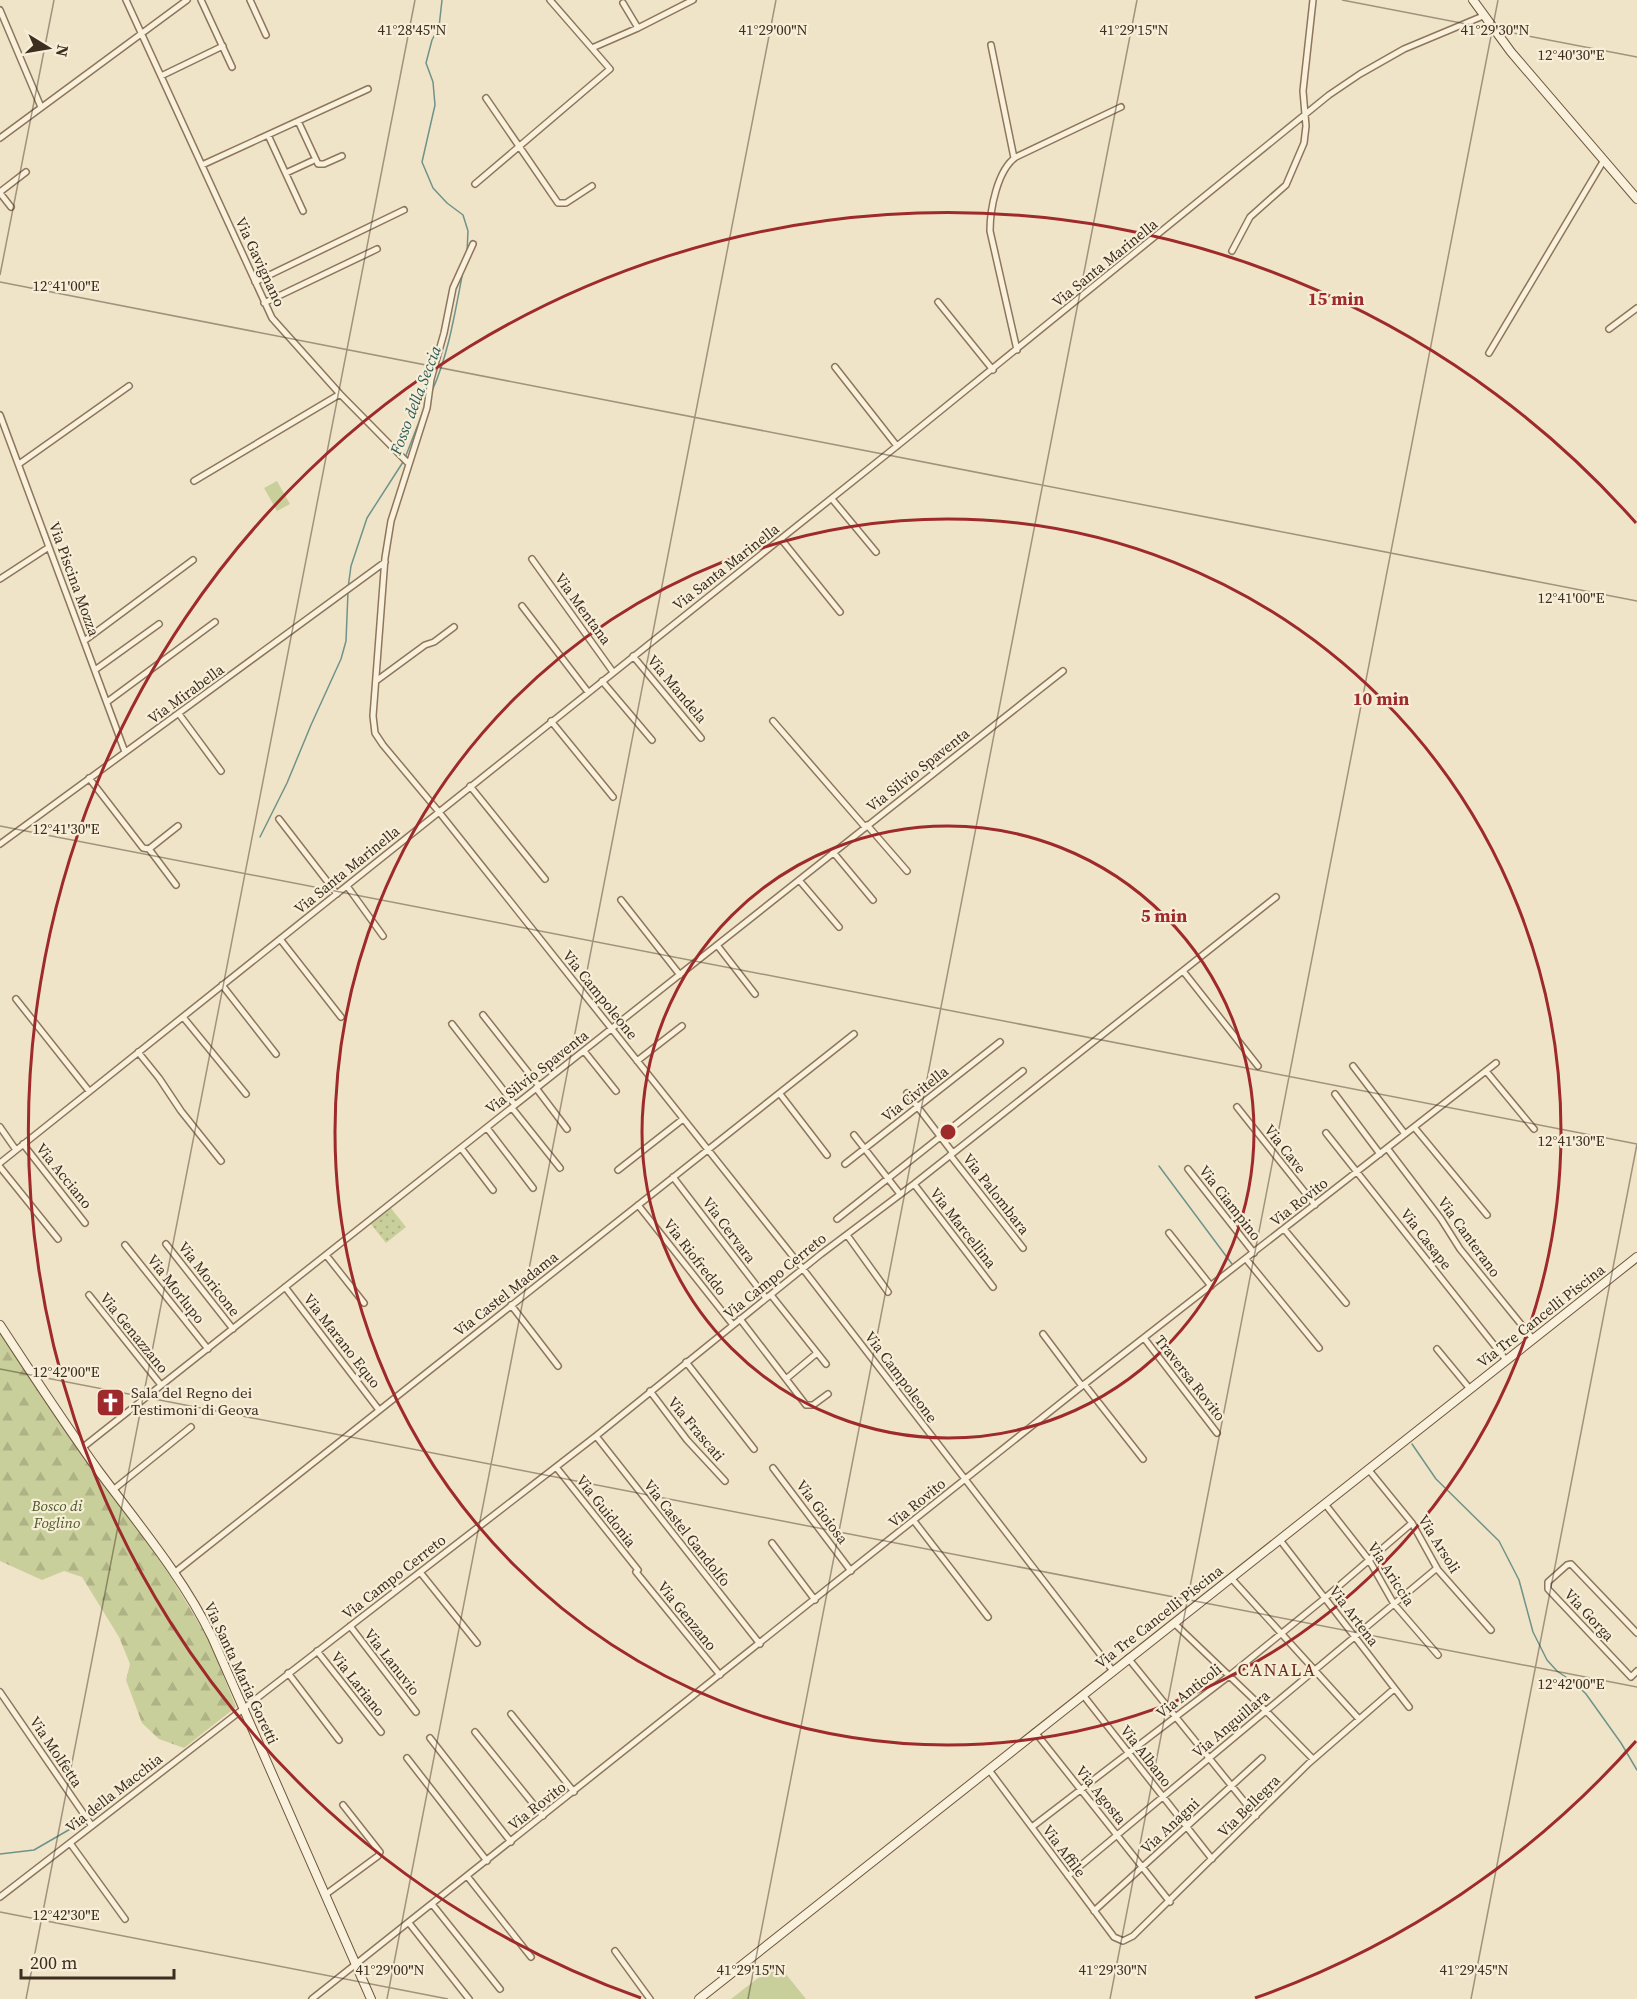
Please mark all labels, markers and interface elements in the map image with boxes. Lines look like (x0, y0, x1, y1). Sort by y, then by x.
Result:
north arrow (18, 18, 78, 78)
text: 41°28'45"N (377, 19, 447, 40)
text: 41°29'00"N (738, 19, 808, 40)
text: 41°29'15"N (1099, 19, 1169, 40)
text: 41°29'30"N (1460, 19, 1530, 40)
text: N (51, 43, 75, 59)
text: 12°40'30"E (1537, 44, 1605, 65)
street label: Via Santa Marinella (1048, 213, 1162, 312)
street label: Via Gavignano (231, 214, 290, 310)
text: 12°41'00"E (32, 275, 100, 296)
text: 15 min (1308, 286, 1364, 311)
water label: Fosso della Seccia (384, 342, 446, 459)
street label: Via Santa Marinella (668, 518, 784, 615)
street label: Via Piscina Mozza (44, 519, 105, 639)
street label: Via Mentana (550, 568, 617, 649)
text: 12°41'00"E (1537, 587, 1605, 608)
street label: Via Mandela (643, 650, 712, 728)
street label: Via Mirabella (143, 659, 228, 728)
text: 10 min (1353, 686, 1409, 711)
street label: Via Silvio Spaventa (862, 722, 974, 817)
text: 12°41'30"E (32, 818, 100, 839)
street label: Via Santa Marinella (290, 820, 404, 919)
text: 5 min (1141, 903, 1187, 928)
street label: Via Campoleone (558, 946, 643, 1044)
street label: Via Silvio Spaventa (481, 1024, 593, 1119)
street label: Via Civitella (877, 1061, 953, 1126)
street label: Via Cave (1260, 1120, 1311, 1178)
centre of rings (938, 1122, 958, 1142)
text: 12°41'30"E (1537, 1130, 1605, 1151)
street label: Via Acciano (31, 1138, 97, 1213)
street label: Via Palombara (958, 1149, 1035, 1239)
street label: Via Ciampino (1194, 1161, 1267, 1245)
street label: Via Rovito (1265, 1172, 1332, 1231)
street label: Via Marcellina (925, 1183, 1002, 1273)
street label: Via Cervara (698, 1192, 761, 1267)
street label: Via Canterano (1433, 1192, 1506, 1281)
street label: Via Casape (1396, 1204, 1457, 1274)
street label: Via Riofreddo (659, 1214, 732, 1299)
street label: Via Campo Cerreto (719, 1228, 830, 1324)
street label: Via Moricone (173, 1237, 246, 1321)
street label: Via Castel Madama (449, 1246, 563, 1341)
street label: Via Morlupo (143, 1250, 210, 1328)
street label: Via Tre Cancelli Piscina (1472, 1259, 1609, 1372)
street label: Via Genazzano (95, 1288, 174, 1378)
street label: Via Marano Equo (299, 1289, 386, 1392)
street label: Via Campoleone (860, 1327, 943, 1427)
street label: Traversa Rovito (1150, 1330, 1231, 1425)
text: 12°42'00"E (32, 1361, 100, 1382)
place label: Sala del Regno dei Testimoni di Geova (131, 1382, 259, 1420)
church icon: Sala del Regno dei Testimoni di Geova (94, 1386, 126, 1418)
street label: Via Frascati (663, 1392, 730, 1465)
street label: Via Guidonia (571, 1470, 642, 1552)
street label: Via Rovito (884, 1473, 950, 1532)
street label: Via Castel Gandolfo (639, 1475, 736, 1591)
street label: Via Gioiosa (791, 1475, 854, 1548)
park label: Bosco di Foglino (30, 1495, 83, 1533)
street label: Via Arsoli (1413, 1511, 1466, 1577)
street label: Via Campo Cerreto (337, 1529, 450, 1624)
street label: Via Ariccia (1363, 1537, 1420, 1610)
street label: Via Tre Cancelli Piscina (1090, 1560, 1227, 1673)
street label: Via Genzano (653, 1576, 722, 1655)
street label: Via Artena (1325, 1581, 1384, 1651)
street label: Via Gorga (1560, 1584, 1619, 1646)
street label: Via Santa Maria Goretti (199, 1598, 284, 1747)
street label: Via Lanuvio (360, 1624, 425, 1699)
street label: Via Lariano (326, 1647, 391, 1721)
district label: CANALA (1237, 1657, 1317, 1682)
street label: Via Anticoli (1152, 1658, 1226, 1723)
text: 12°42'00"E (1537, 1673, 1605, 1694)
street label: Via Anguillara (1187, 1685, 1274, 1762)
street label: Via Molfetta (25, 1712, 88, 1792)
street label: Via Albano (1116, 1720, 1177, 1791)
street label: Via della Macchia (61, 1748, 167, 1837)
street label: Via Agosta (1071, 1761, 1132, 1829)
street label: Via Bellegra (1213, 1770, 1285, 1841)
street label: Via Rovito (503, 1776, 570, 1835)
street label: Via Anagni (1136, 1793, 1204, 1858)
street label: Via Affile (1038, 1820, 1091, 1882)
text: 12°42'30"E (32, 1904, 100, 1925)
scale bar (21, 1942, 174, 1980)
text: 200 m (30, 1950, 77, 1975)
text: 41°29'00"N (355, 1959, 425, 1980)
text: 41°29'15"N (716, 1959, 786, 1980)
text: 41°29'30"N (1078, 1959, 1148, 1980)
text: 41°29'45"N (1439, 1959, 1509, 1980)

